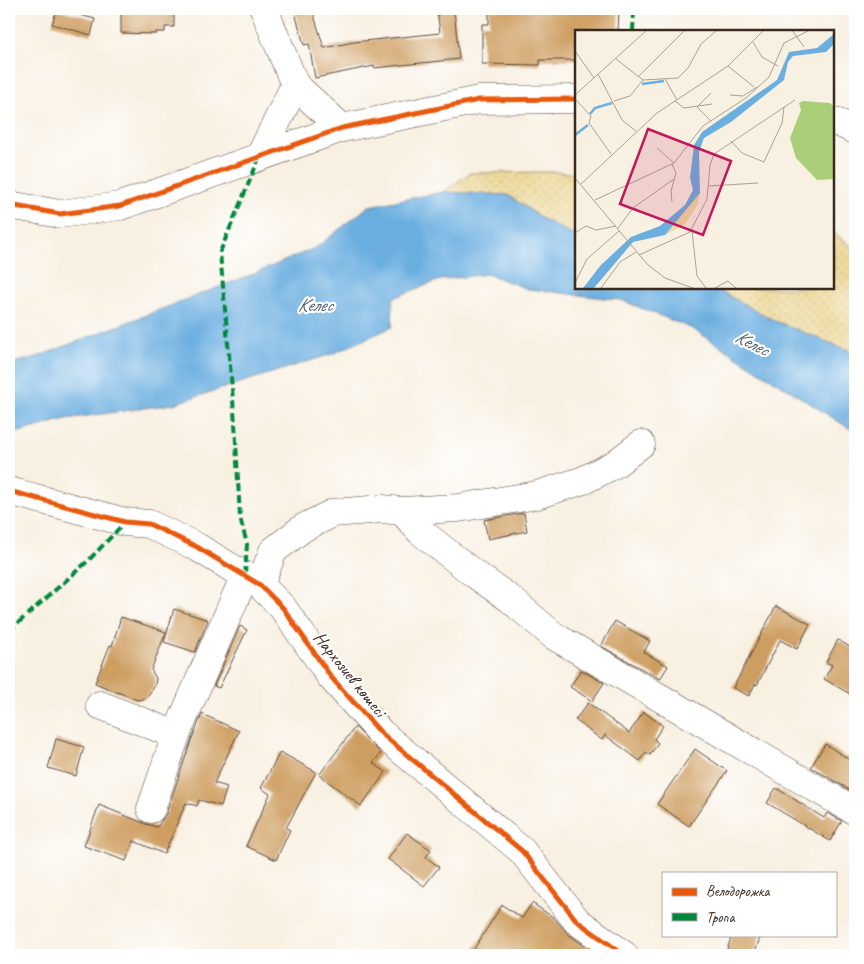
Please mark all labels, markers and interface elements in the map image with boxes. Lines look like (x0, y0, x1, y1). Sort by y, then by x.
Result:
inset map (575, 30, 834, 289)
water label: Келес (298, 293, 334, 317)
water label: Келес (731, 325, 775, 363)
street label: Нархозиев көшесі (309, 627, 393, 723)
legend (662, 872, 836, 936)
text: Велодорожка (706, 882, 770, 901)
text: Тропа (706, 908, 735, 927)

